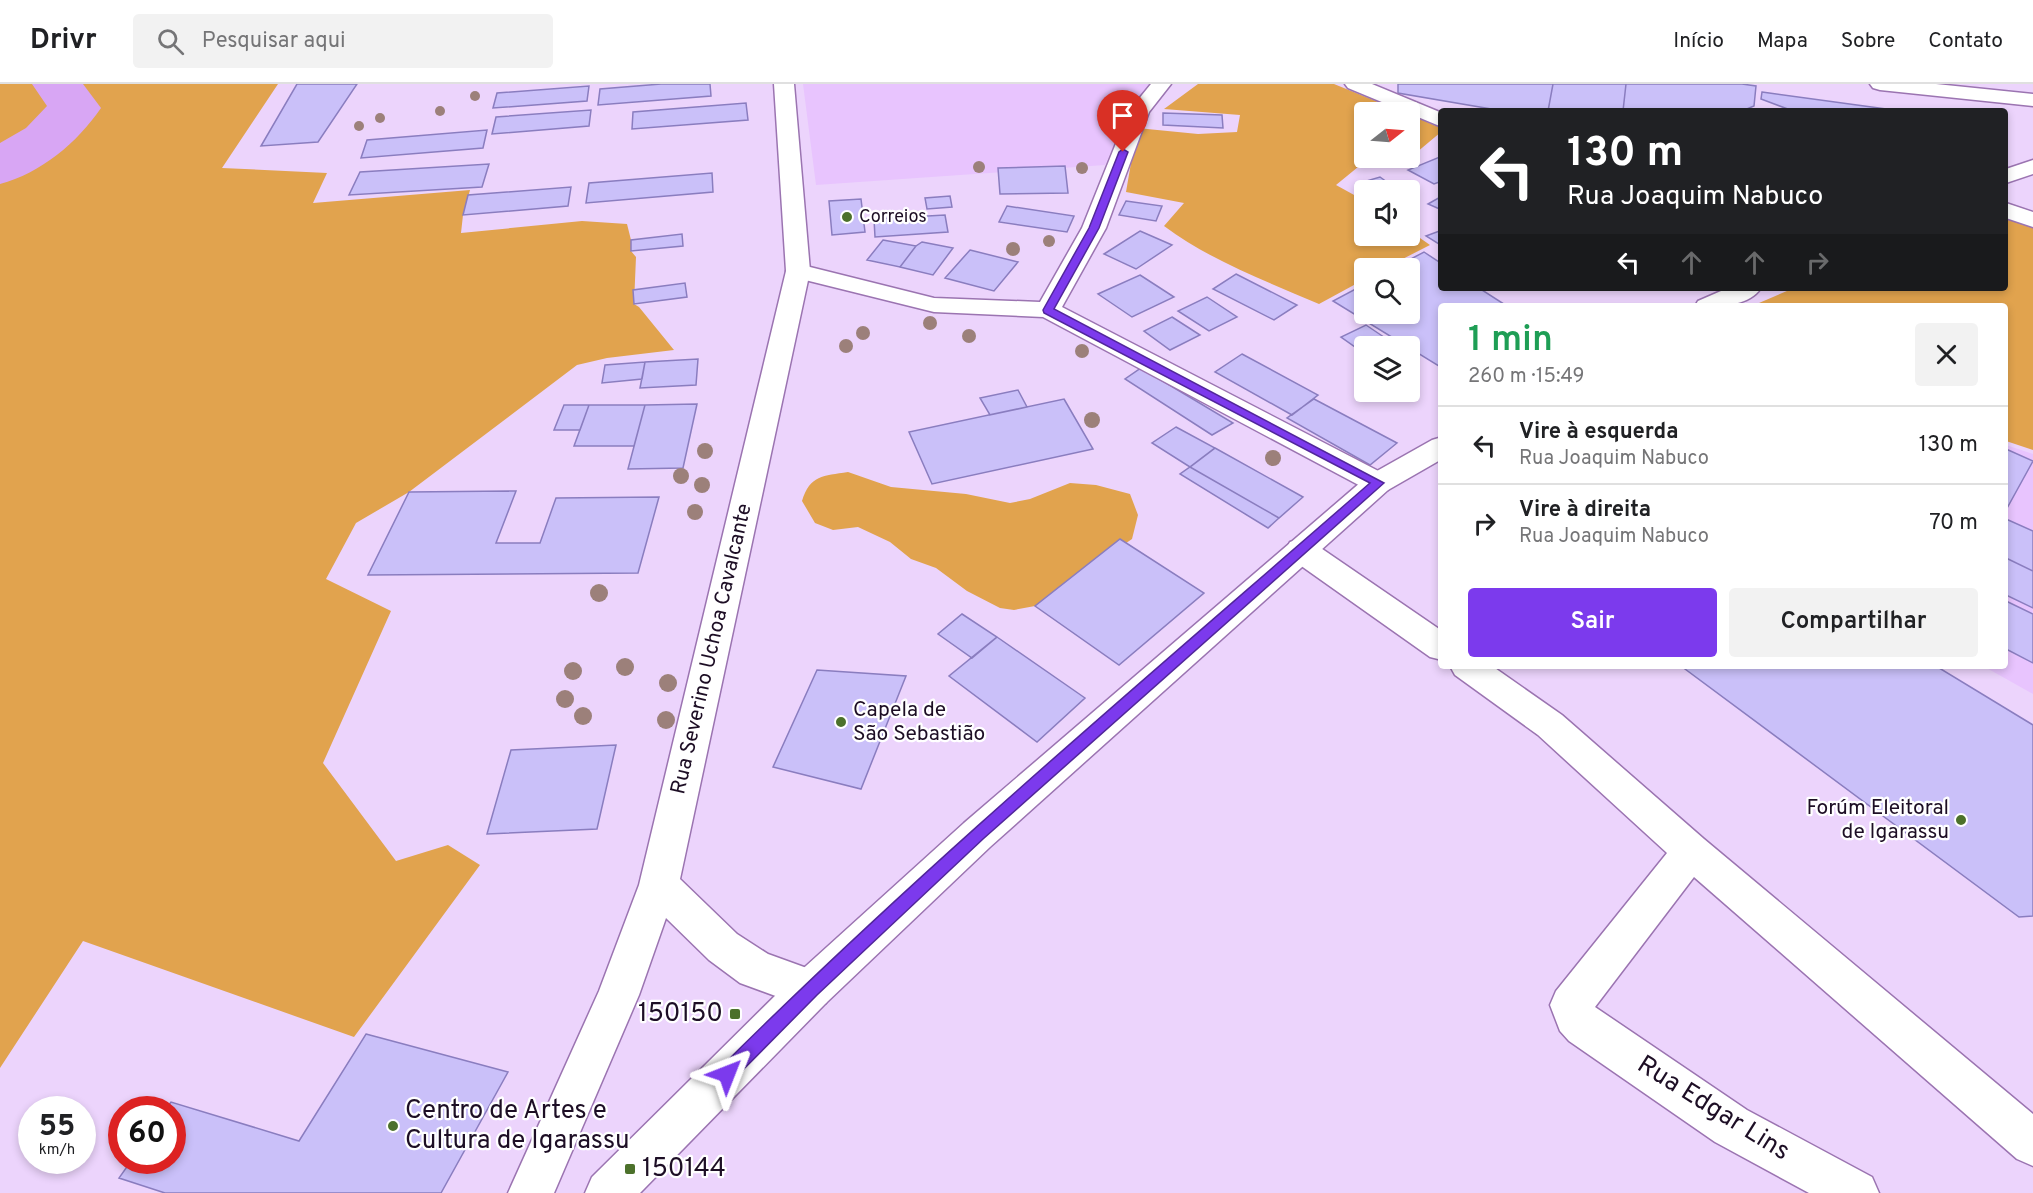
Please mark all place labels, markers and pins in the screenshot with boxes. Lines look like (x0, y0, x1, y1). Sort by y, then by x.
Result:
pin (1097, 90, 1148, 152)
place label: Correios (859, 206, 927, 229)
marker: Correios (840, 210, 854, 224)
place label: Capela de São Sebastião (853, 697, 985, 748)
marker: Capela de São Sebastião (834, 715, 848, 729)
place label: Forúm Eleitoral de Igarassu (1806, 795, 1949, 846)
marker: Forúm Eleitoral de Igarassu (1954, 813, 1968, 827)
place label: 150150 (638, 998, 723, 1031)
marker: 150150 (728, 1007, 742, 1021)
place label: Centro de Artes e Cultura de Igarassu (405, 1095, 630, 1158)
marker: Centro de Artes e Cultura de Igarassu (386, 1119, 400, 1133)
place label: 150144 (642, 1153, 726, 1186)
marker: 150144 (623, 1162, 637, 1176)

